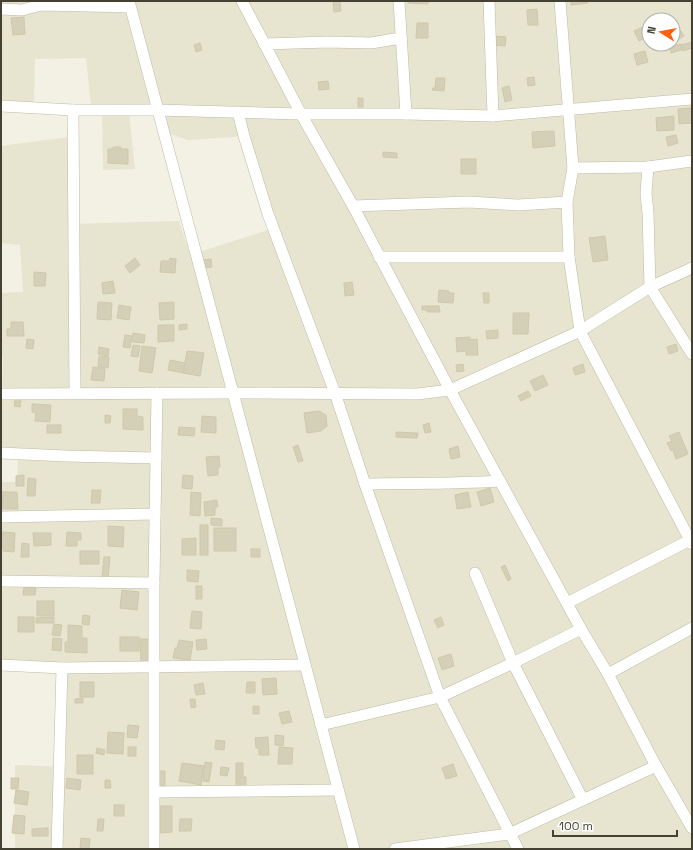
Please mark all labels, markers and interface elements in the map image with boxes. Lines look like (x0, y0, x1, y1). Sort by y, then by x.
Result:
north arrow (641, 12, 681, 52)
text: N (644, 25, 659, 35)
scale bar (553, 812, 677, 838)
text: 100 m (559, 818, 593, 834)

